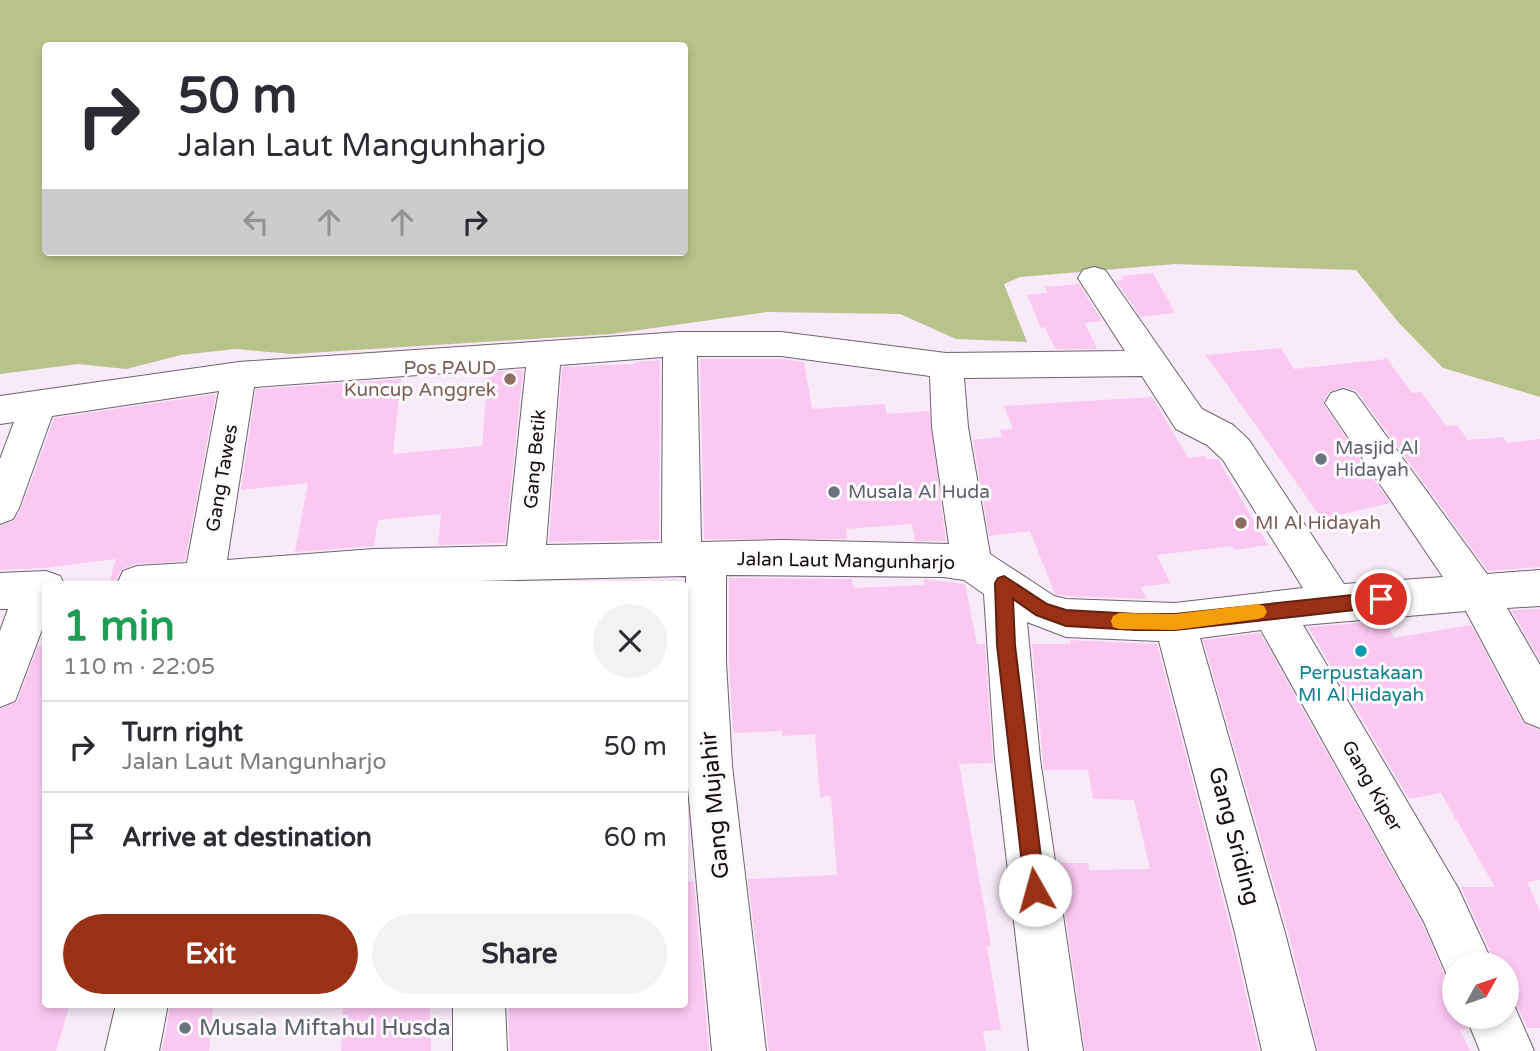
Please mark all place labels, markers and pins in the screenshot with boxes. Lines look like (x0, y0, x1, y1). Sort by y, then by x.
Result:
place label: Pos PAUD Kuncup Anggrek (344, 357, 496, 401)
marker: Pos PAUD Kuncup Anggrek (502, 371, 518, 387)
place label: Masjid Al Hidayah (1335, 437, 1418, 481)
marker: Masjid Al Hidayah (1313, 451, 1329, 467)
place label: Musala Al Huda (848, 481, 990, 503)
marker: Musala Al Huda (826, 484, 842, 500)
place label: MI Al Hidayah (1255, 512, 1381, 534)
marker: MI Al Hidayah (1233, 515, 1249, 531)
pin (1351, 569, 1411, 629)
marker: Perpustakaan MI Al Hidayah (1353, 643, 1369, 659)
place label: Perpustakaan MI Al Hidayah (1298, 662, 1424, 706)
place label: Musala Miftahul Husda (199, 1014, 451, 1042)
marker: Musala Miftahul Husda (177, 1020, 193, 1036)

